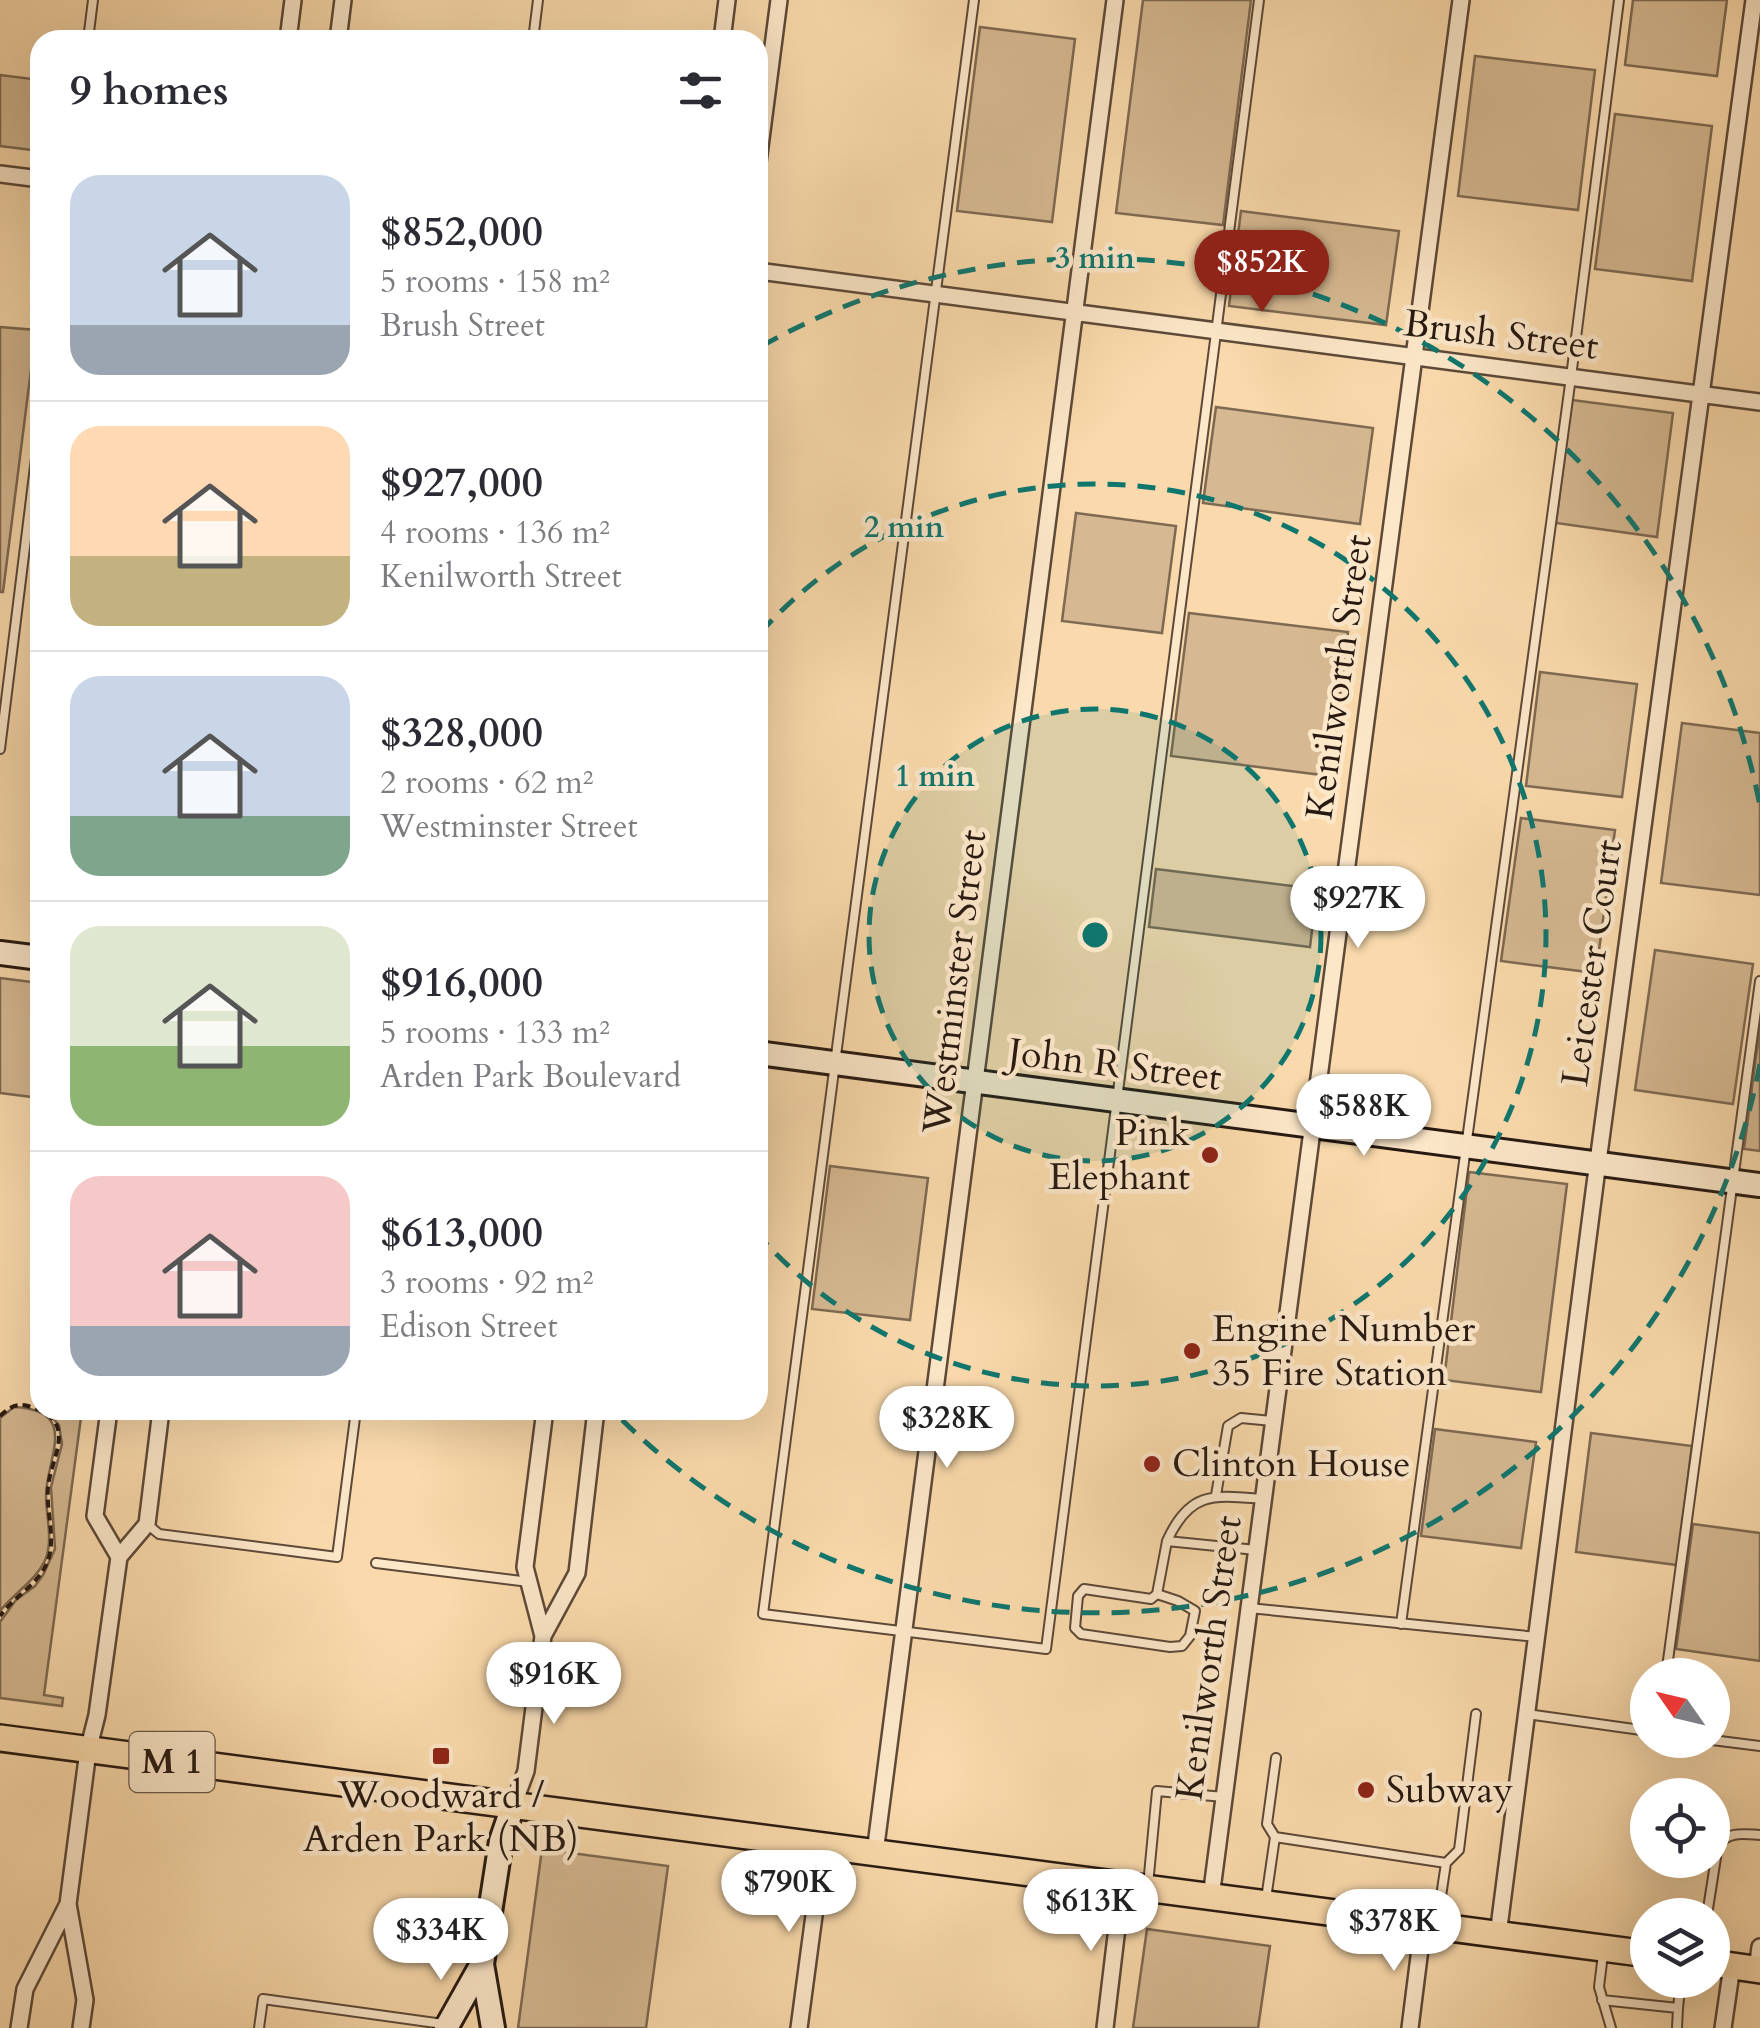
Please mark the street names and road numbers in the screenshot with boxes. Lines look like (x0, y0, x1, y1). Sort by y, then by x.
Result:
street label: Brush Street (1401, 297, 1601, 373)
street label: Kenilworth Street (1293, 531, 1385, 823)
street label: Westminster Street (910, 827, 999, 1138)
street label: Leicester Court (1549, 837, 1635, 1089)
street label: John R Street (1001, 1026, 1224, 1104)
street label: Kenilworth Street (1163, 1512, 1255, 1804)
road number: M 1 (130, 1732, 214, 1792)

